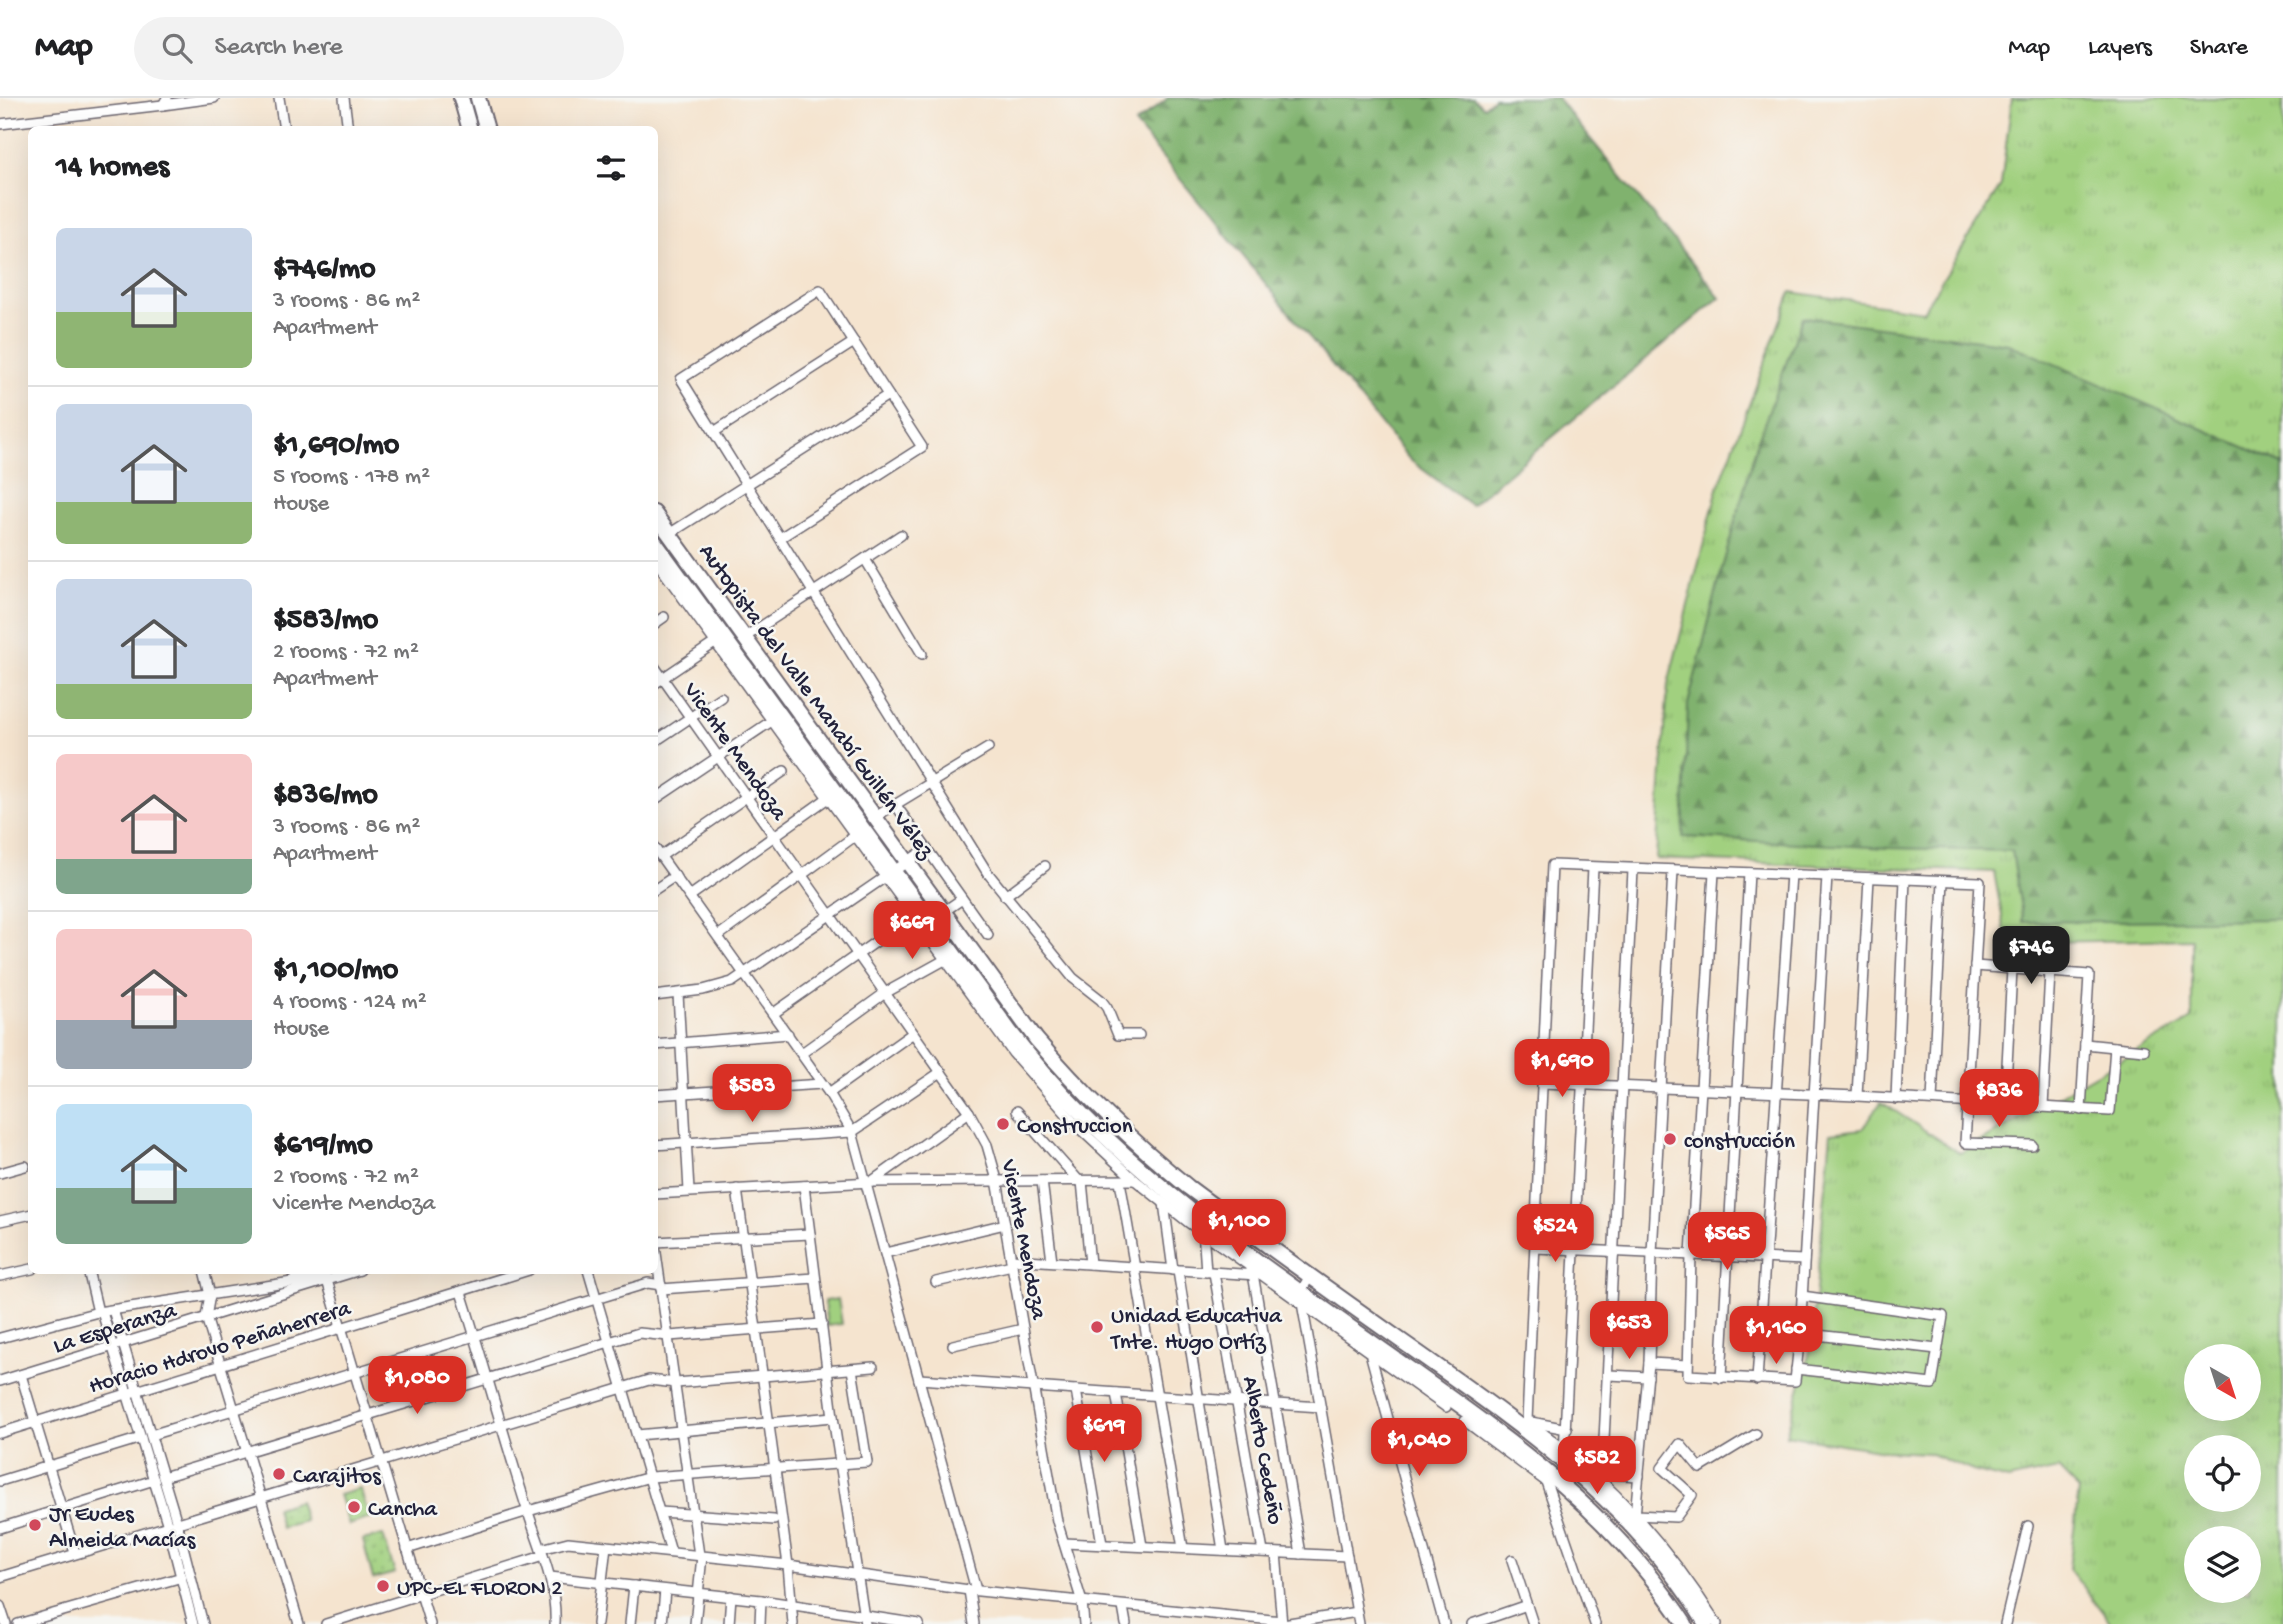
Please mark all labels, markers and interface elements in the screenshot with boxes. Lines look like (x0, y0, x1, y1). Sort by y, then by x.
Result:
search box (134, 17, 624, 80)
text: Map (35, 29, 92, 67)
icon: search (158, 29, 196, 67)
text: Search here (214, 33, 343, 64)
text: Map (2008, 34, 2050, 63)
text: Layers (2088, 34, 2152, 63)
text: Share (2190, 34, 2248, 63)
icon: filters (592, 149, 630, 187)
text: 14 homes (56, 151, 169, 186)
text: $746/mo (273, 253, 376, 288)
icon: home (112, 256, 196, 340)
text: 3 rooms · 86 m² (273, 288, 420, 315)
text: Apartment (273, 315, 377, 342)
text: $1,690/mo (273, 429, 399, 464)
icon: home (112, 432, 196, 516)
text: 5 rooms · 178 m² (273, 464, 430, 491)
text: House (273, 491, 329, 518)
street label: Autopista del Valle Manabí Guillén Vélez (692, 539, 939, 865)
text: $583/mo (273, 604, 378, 639)
icon: home (112, 607, 196, 691)
text: 2 rooms · 72 m² (273, 639, 419, 666)
text: Apartment (273, 666, 377, 693)
street label: Vicente Mendoza (676, 677, 792, 827)
text: $836/mo (273, 779, 378, 814)
icon: home (112, 782, 196, 866)
text: 3 rooms · 86 m² (273, 814, 420, 841)
text: Apartment (273, 841, 377, 868)
pin: $669 (871, 902, 953, 961)
text: $669 (889, 910, 935, 937)
pin: $746 (1990, 926, 2072, 986)
text: $746 (2009, 935, 2053, 962)
text: $1,100/mo (273, 954, 398, 989)
icon: home (112, 957, 196, 1041)
text: 4 rooms · 124 m² (273, 989, 427, 1016)
text: House (273, 1016, 329, 1043)
pin: $1,690 (1505, 1040, 1619, 1099)
text: $1,690 (1530, 1048, 1594, 1075)
pin: $583 (711, 1065, 793, 1124)
pin: $836 (1958, 1070, 2040, 1129)
text: $583 (729, 1073, 775, 1100)
text: $836 (1976, 1078, 2022, 1105)
place label: Construccion (1017, 1114, 1133, 1141)
marker: Construccion (995, 1116, 1011, 1132)
text: $619/mo (273, 1129, 373, 1164)
place label: construcción (1684, 1129, 1795, 1156)
marker: construcción (1662, 1131, 1678, 1147)
icon: home (112, 1132, 196, 1216)
street label: Vicente Mendoza (994, 1157, 1052, 1323)
text: 2 rooms · 72 m² (273, 1164, 419, 1191)
text: Vicente Mendoza (273, 1191, 435, 1218)
pin: $1,100 (1182, 1200, 1296, 1259)
pin: $524 (1514, 1204, 1596, 1264)
text: $1,100 (1208, 1208, 1270, 1235)
pin: $565 (1686, 1212, 1768, 1272)
text: $524 (1533, 1213, 1577, 1240)
text: $565 (1704, 1221, 1750, 1248)
street label: Horacio Hdrovo Peñaherrera (86, 1295, 355, 1401)
street label: La Esperanza (50, 1297, 181, 1361)
pin: $653 (1588, 1302, 1670, 1361)
place label: Unidad Educativa Tnte. Hugo Ortíz (1109, 1304, 1283, 1357)
pin: $1,160 (1719, 1306, 1833, 1366)
text: $653 (1606, 1310, 1652, 1337)
text: $1,160 (1746, 1315, 1806, 1342)
marker: Unidad Educativa Tnte. Hugo Ortíz (1089, 1319, 1105, 1335)
north arrow (2184, 1344, 2261, 1421)
map controls (2184, 1344, 2261, 1603)
pin: $1,080 (360, 1356, 474, 1416)
text: $1,080 (384, 1365, 450, 1392)
street label: Alberto Cedeño (1235, 1374, 1288, 1527)
pin: $619 (1063, 1404, 1145, 1464)
text: $619 (1083, 1413, 1125, 1440)
pin: $1,040 (1362, 1418, 1476, 1478)
text: $1,040 (1387, 1427, 1451, 1454)
button: locate (2184, 1435, 2261, 1512)
pin: $582 (1556, 1436, 1638, 1496)
text: $582 (1574, 1445, 1620, 1472)
place label: Carajitos (293, 1464, 381, 1491)
marker: Carajitos (271, 1466, 287, 1482)
place label: Cancha (368, 1497, 438, 1524)
marker: Cancha (346, 1499, 362, 1515)
place label: Jr Eudes Almeida Macías (49, 1502, 196, 1555)
marker: Jr Eudes Almeida Macías (27, 1517, 43, 1533)
button: layers (2184, 1526, 2261, 1603)
place label: UPC-EL FLORON 2 (397, 1576, 563, 1603)
marker: UPC-EL FLORON 2 (375, 1578, 391, 1594)

